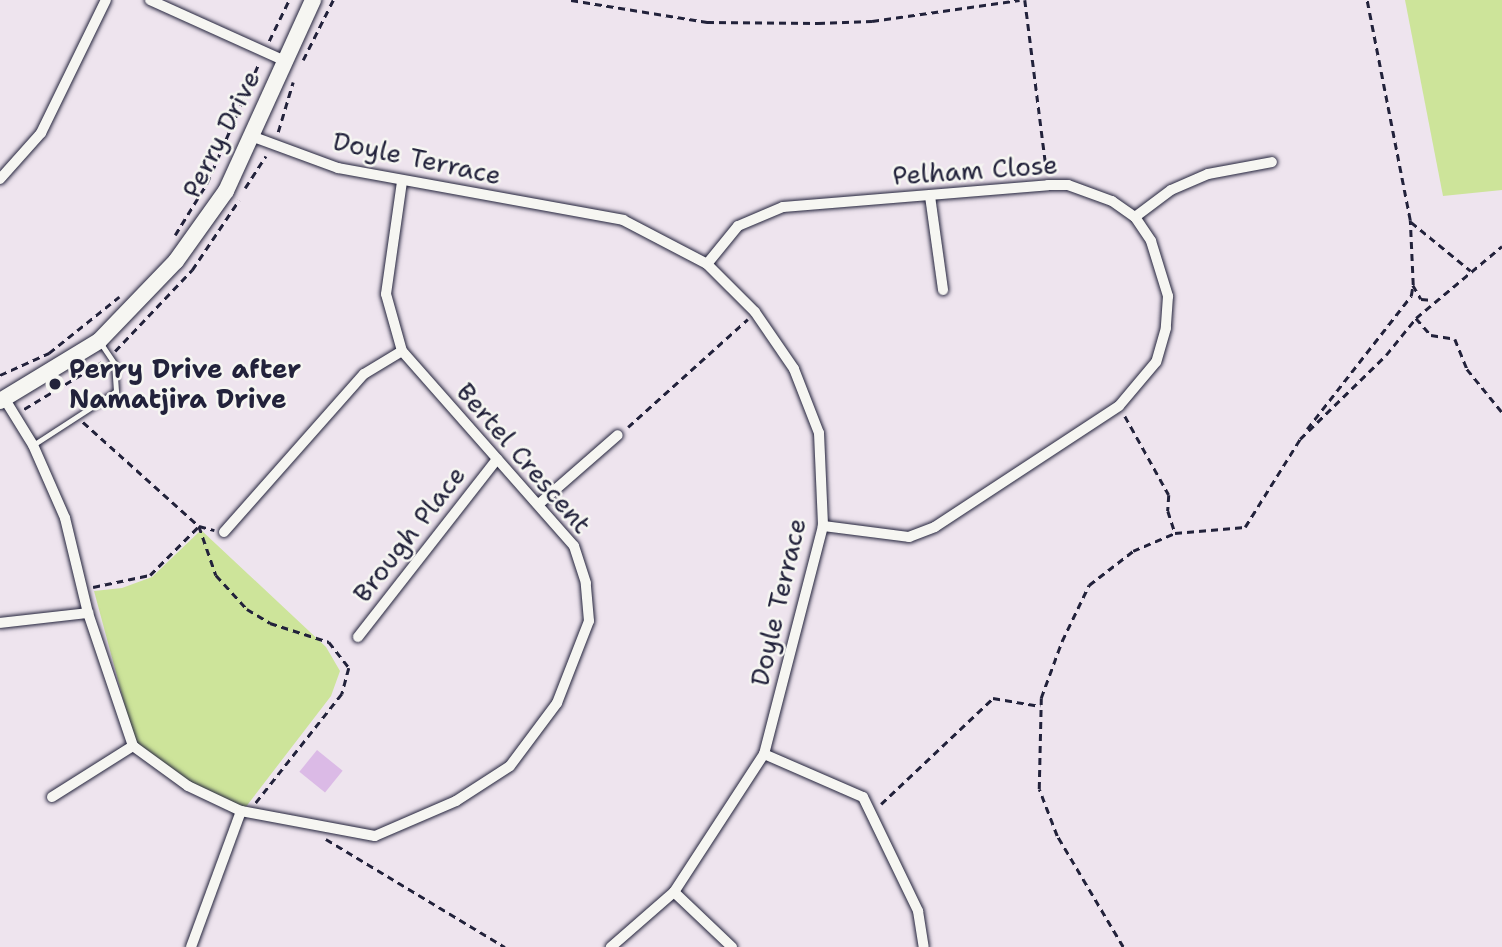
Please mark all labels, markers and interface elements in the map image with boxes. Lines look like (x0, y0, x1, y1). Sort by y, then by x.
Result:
street label: Perry Drive (176, 65, 266, 203)
street label: Doyle Terrace (330, 125, 504, 191)
street label: Pelham Close (891, 149, 1059, 191)
place label: Perry Drive after Namatjira Drive (69, 353, 301, 414)
marker: Perry Drive after Namatjira Drive (47, 376, 63, 392)
street label: Bertel Crescent (450, 376, 598, 540)
street label: Brough Place (346, 460, 472, 608)
street label: Doyle Terrace (744, 515, 812, 689)

